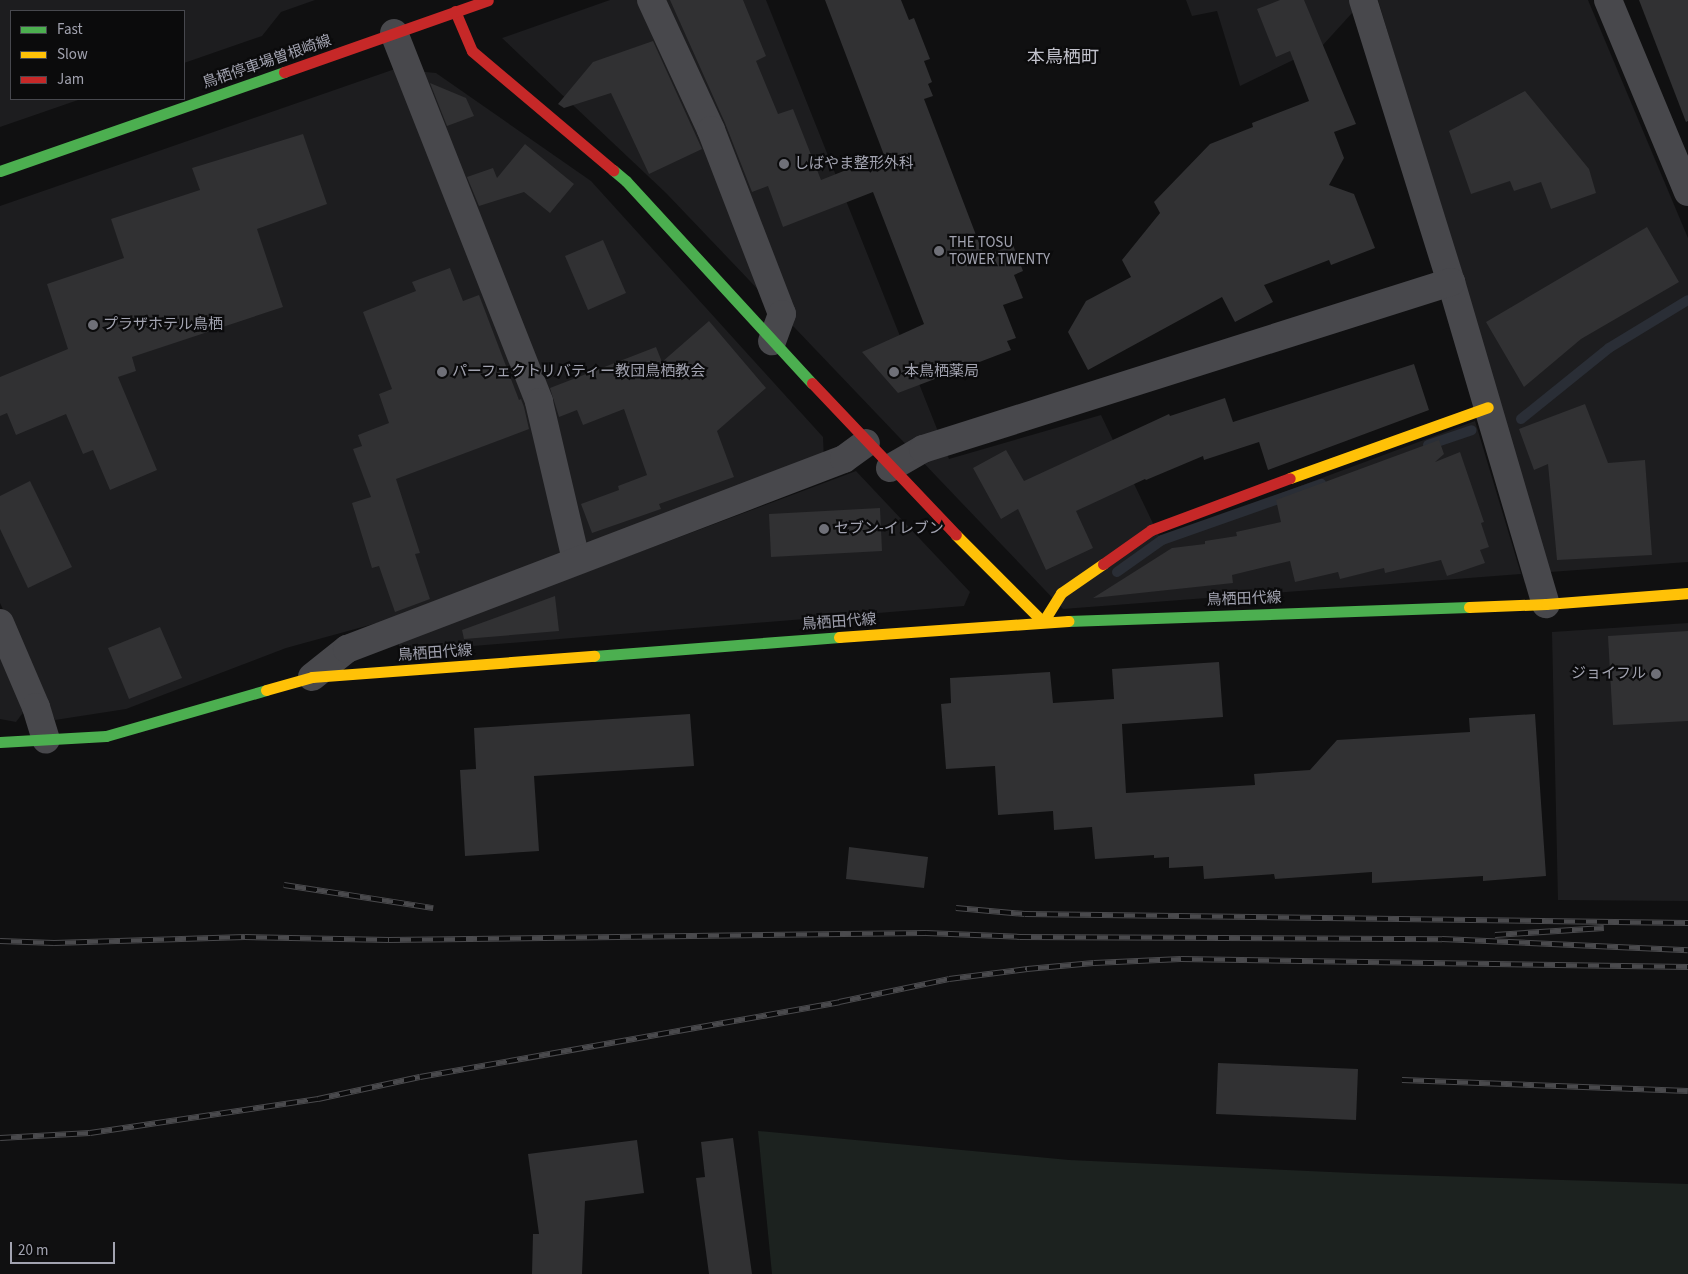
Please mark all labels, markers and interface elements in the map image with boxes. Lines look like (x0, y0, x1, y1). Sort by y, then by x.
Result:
legend (10, 10, 185, 100)
text: Fast (57, 19, 83, 40)
street label: 鳥栖停車場曽根崎線 (200, 32, 334, 92)
text: Slow (57, 44, 88, 65)
district label: 本鳥栖町 (1027, 47, 1099, 69)
text: Jam (57, 69, 84, 90)
place label: しばやま整形外科 (794, 155, 914, 173)
marker: しばやま整形外科 (778, 158, 790, 170)
place label: THE TOSU TOWER TWENTY (949, 233, 1050, 268)
marker: THE TOSU TOWER TWENTY (933, 245, 945, 257)
place label: プラザホテル鳥栖 (103, 316, 223, 334)
marker: プラザホテル鳥栖 (87, 319, 99, 331)
place label: パーフェクトリバティー教団鳥栖教会 (452, 363, 707, 381)
place label: 本鳥栖薬局 (904, 363, 979, 381)
marker: パーフェクトリバティー教団鳥栖教会 (436, 366, 448, 378)
marker: 本鳥栖薬局 (888, 366, 900, 378)
place label: セブン-イレブン (834, 520, 944, 538)
marker: セブン-イレブン (818, 523, 830, 535)
street label: 鳥栖田代線 (1206, 589, 1282, 609)
street label: 鳥栖田代線 (801, 610, 877, 634)
street label: 鳥栖田代線 (397, 641, 473, 665)
place label: ジョイフル (1571, 665, 1646, 683)
marker: ジョイフル (1650, 668, 1662, 680)
scale bar (12, 1232, 118, 1264)
text: 20 m (18, 1240, 48, 1261)

